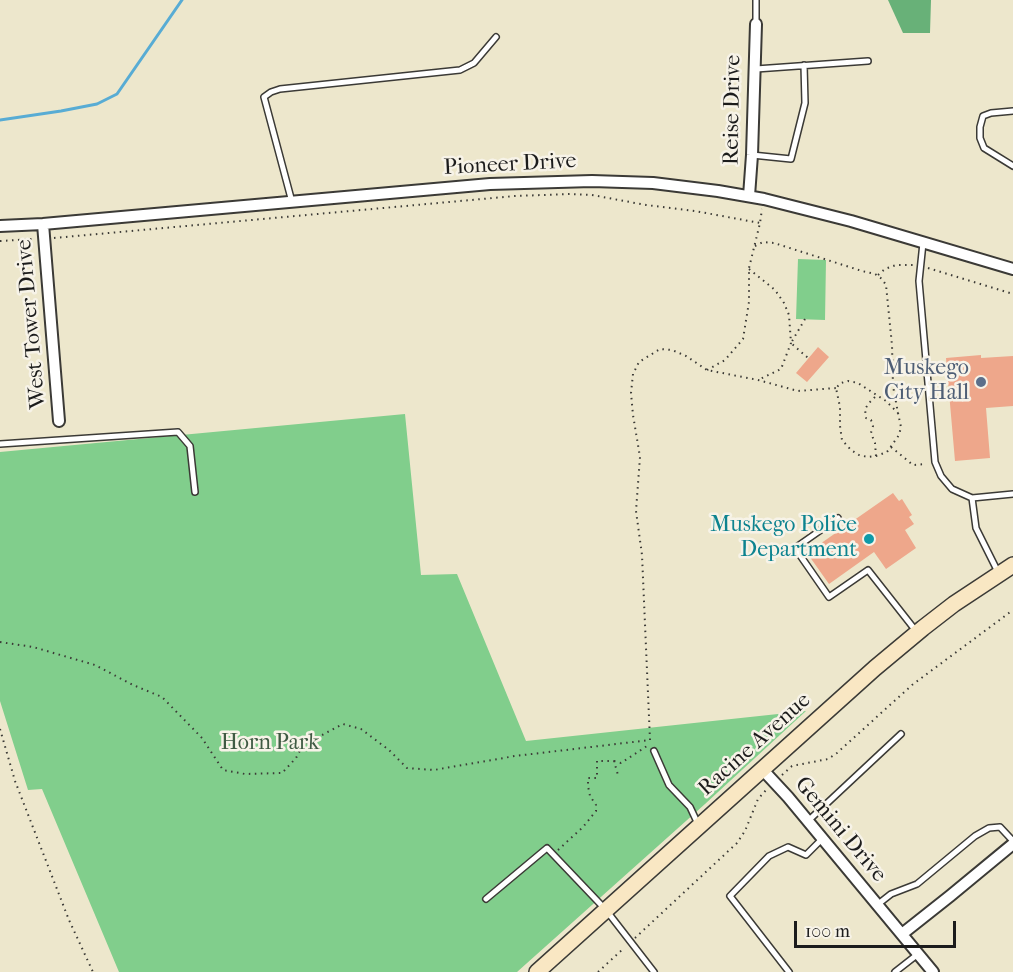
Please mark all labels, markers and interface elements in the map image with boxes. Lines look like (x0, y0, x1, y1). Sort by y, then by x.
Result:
street label: Reise Drive (719, 55, 747, 165)
street label: Pioneer Drive (443, 148, 577, 182)
street label: West Tower Drive (11, 238, 53, 410)
place label: Muskego City Hall (884, 356, 969, 408)
marker: Muskego City Hall (974, 375, 988, 389)
place label: Muskego Police Department (710, 513, 857, 564)
marker: Muskego Police Department (862, 532, 876, 546)
street label: Racine Avenue (693, 688, 817, 802)
park label: Horn Park (221, 731, 319, 757)
street label: Gemini Drive (788, 772, 892, 888)
scale bar (797, 909, 959, 947)
text: 100 m (805, 921, 850, 942)

